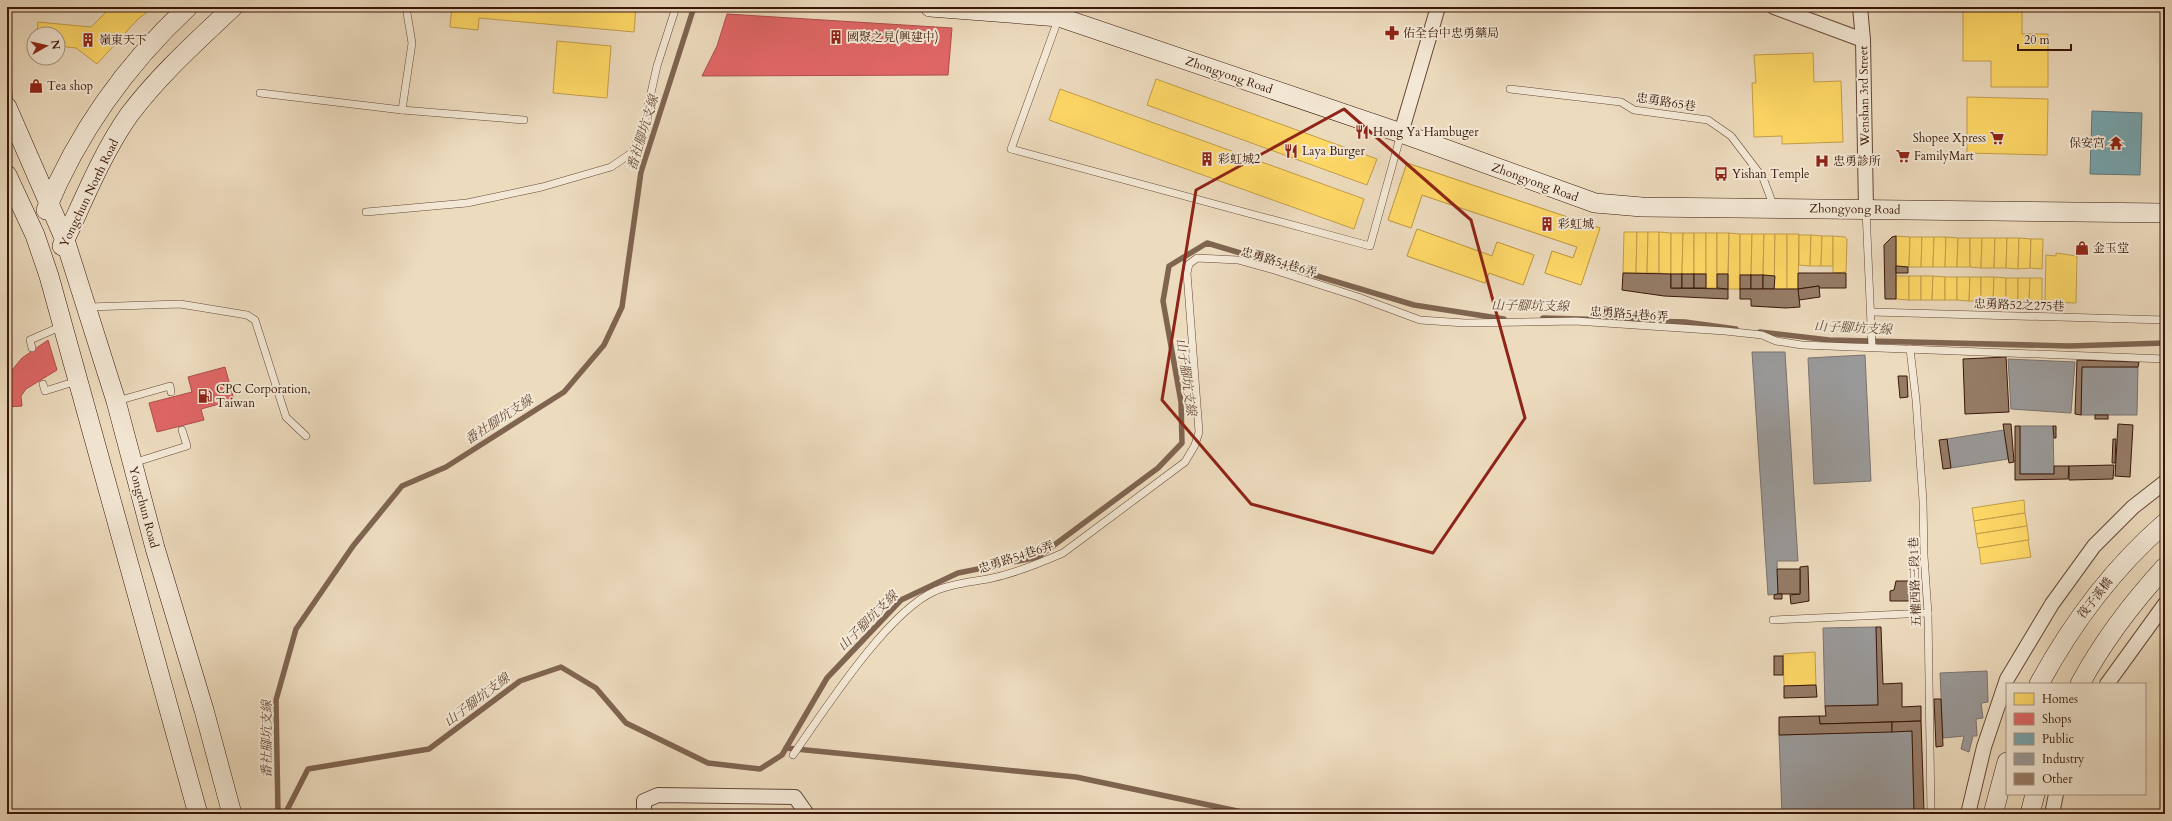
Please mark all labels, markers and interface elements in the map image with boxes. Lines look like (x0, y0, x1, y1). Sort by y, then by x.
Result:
pharmacy icon: 佑全台中忠勇藥局 (1384, 25, 1400, 41)
place label: 佑全台中忠勇藥局 (1403, 25, 1499, 41)
north arrow (26, 26, 66, 66)
scale bar (2018, 26, 2071, 52)
building icon: 國聚之見(興建中) (828, 29, 844, 45)
place label: 國聚之見(興建中) (847, 29, 939, 45)
building icon: 嶺東天下 (80, 32, 96, 48)
place label: 嶺東天下 (99, 32, 147, 48)
text: 20 m (2024, 32, 2051, 48)
text: N (47, 39, 64, 51)
street label: Wenshan 3rd Street (1855, 45, 1873, 147)
street label: Zhongyong Road (1183, 53, 1275, 98)
shop icon: Tea shop (28, 78, 44, 94)
place label: Tea shop (47, 78, 93, 94)
street label: 忠勇路65巷 (1635, 89, 1697, 115)
water label: 番社腳坑支線 (623, 91, 664, 173)
restaurant icon: Hong Ya Hambuger (1354, 124, 1370, 140)
place label: Hong Ya Hambuger (1373, 124, 1479, 140)
place label: Shopee Xpress (1913, 130, 1986, 146)
supermarket icon: Shopee Xpress (1989, 130, 2005, 146)
place label: 保安宮 (2069, 135, 2105, 151)
temple icon: 保安宮 (2108, 135, 2124, 151)
street label: Yongchun North Road (56, 136, 122, 250)
restaurant icon: Laya Burger (1283, 143, 1299, 159)
place label: Laya Burger (1302, 143, 1365, 159)
supermarket icon: FamilyMart (1895, 148, 1911, 164)
place label: FamilyMart (1914, 148, 1974, 164)
building icon: 彩虹城2 (1199, 151, 1215, 167)
place label: 彩虹城2 (1218, 151, 1260, 167)
hospital icon: 忠勇診所 (1814, 153, 1830, 169)
place label: 忠勇診所 (1833, 153, 1881, 169)
street label: Zhongyong Road (1489, 159, 1581, 205)
bus stop icon: Yishan Temple (1713, 166, 1729, 182)
place label: Yishan Temple (1732, 166, 1809, 182)
street label: Zhongyong Road (1809, 200, 1901, 218)
building icon: 彩虹城 (1539, 216, 1555, 232)
place label: 彩虹城 (1558, 216, 1594, 232)
shop icon: 金玉堂 (2074, 240, 2090, 256)
place label: 金玉堂 (2093, 240, 2129, 256)
street label: 忠勇路54巷6弄 (1239, 243, 1319, 281)
street label: 忠勇路52之275巷 (1973, 295, 2065, 315)
water label: 山子腳坑支線 (1491, 296, 1571, 316)
street label: 忠勇路54巷6弄 (1589, 303, 1669, 325)
water label: 山子腳坑支線 (1814, 317, 1894, 339)
water label: 山子腳坑支線 (1172, 337, 1201, 419)
place label: CPC Corporation, Taiwan (216, 381, 311, 411)
fuel station icon: CPC Corporation, Taiwan (197, 388, 213, 404)
water label: 番社腳坑支線 (461, 390, 538, 449)
street label: Yongchun Road (125, 464, 163, 550)
street label: 忠勇路54巷6弄 (976, 537, 1056, 577)
street label: 五權西路三段1巷 (1905, 537, 1925, 627)
street label: 筏子溪橋 (2074, 574, 2116, 622)
water label: 山子腳坑支線 (834, 586, 903, 655)
water label: 山子腳坑支線 (440, 668, 515, 731)
legend (2006, 683, 2146, 795)
text: Homes (2042, 691, 2078, 707)
water label: 番社腳坑支線 (258, 698, 276, 778)
text: Shops (2042, 711, 2071, 727)
text: Public (2042, 731, 2075, 747)
text: Industry (2042, 751, 2085, 767)
text: Other (2042, 771, 2073, 787)

